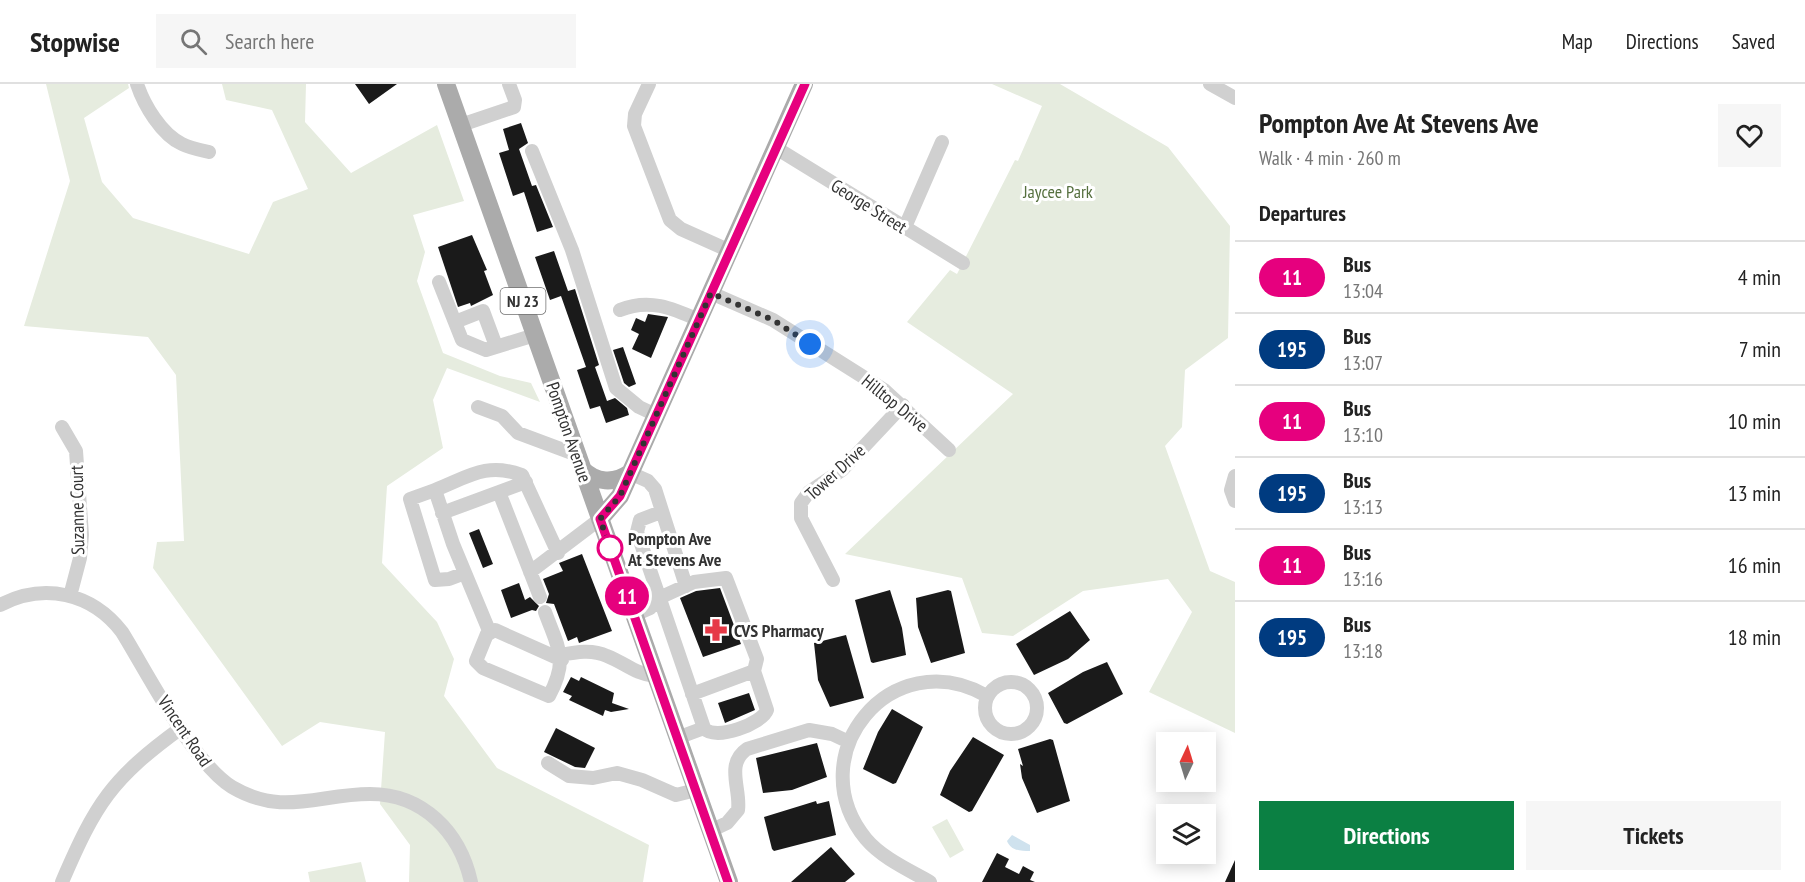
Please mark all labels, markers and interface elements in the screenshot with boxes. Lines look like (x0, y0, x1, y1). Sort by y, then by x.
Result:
search box (156, 14, 576, 68)
text: Stopwise (30, 23, 120, 60)
icon: search (177, 25, 210, 58)
text: Search here (225, 27, 314, 55)
text: Map (1562, 28, 1593, 55)
text: Directions (1626, 28, 1699, 55)
text: Saved (1732, 28, 1775, 55)
text: Pompton Ave At Stevens Ave (1259, 104, 1539, 141)
button: heart (1718, 104, 1781, 167)
text: Walk · 4 min · 260 m (1259, 145, 1401, 171)
street label: George Street (827, 174, 911, 238)
park label: Jaycee Park (1022, 180, 1093, 203)
text: Departures (1259, 199, 1346, 227)
text: Bus (1343, 250, 1371, 278)
text: 4 min (1738, 263, 1781, 291)
text: 11 (1282, 264, 1302, 291)
text: 13:04 (1343, 278, 1383, 304)
road number: NJ 23 (500, 288, 546, 314)
text: Bus (1343, 322, 1371, 350)
your location (795, 329, 825, 359)
text: 7 min (1739, 335, 1781, 363)
text: 195 (1277, 336, 1307, 363)
text: 13:07 (1343, 350, 1383, 376)
street label: Hilltop Drive (857, 369, 933, 437)
street label: Pompton Avenue (541, 379, 597, 485)
text: Bus (1343, 394, 1371, 422)
text: 10 min (1728, 407, 1781, 435)
text: 11 (1282, 408, 1302, 435)
text: 13:10 (1343, 422, 1383, 448)
street label: Tower Drive (800, 439, 870, 505)
street label: Suzanne Court (65, 465, 89, 555)
text: Bus (1343, 466, 1371, 494)
text: 13 min (1728, 479, 1781, 507)
text: 195 (1277, 480, 1307, 507)
text: 13:13 (1343, 494, 1383, 520)
place label: Pompton Ave At Stevens Ave (627, 527, 722, 571)
marker: Pompton Ave At Stevens Ave (597, 535, 623, 561)
text: Bus (1343, 538, 1371, 566)
text: 16 min (1728, 551, 1781, 579)
text: 11 (1282, 552, 1302, 579)
text: 13:16 (1343, 566, 1383, 592)
line badge: 11 (600, 576, 654, 616)
text: 11 (617, 583, 637, 610)
text: Bus (1343, 610, 1371, 638)
pharmacy icon: CVS Pharmacy (703, 617, 729, 643)
place label: CVS Pharmacy (734, 619, 825, 642)
text: 18 min (1728, 623, 1781, 651)
text: 195 (1277, 624, 1307, 651)
text: 13:18 (1343, 638, 1383, 664)
street label: Vincent Road (152, 690, 217, 771)
north arrow (1156, 732, 1216, 792)
map controls (1156, 732, 1216, 864)
button: Directions (1259, 801, 1514, 870)
button: Tickets (1526, 801, 1781, 870)
button: layers (1156, 804, 1216, 864)

